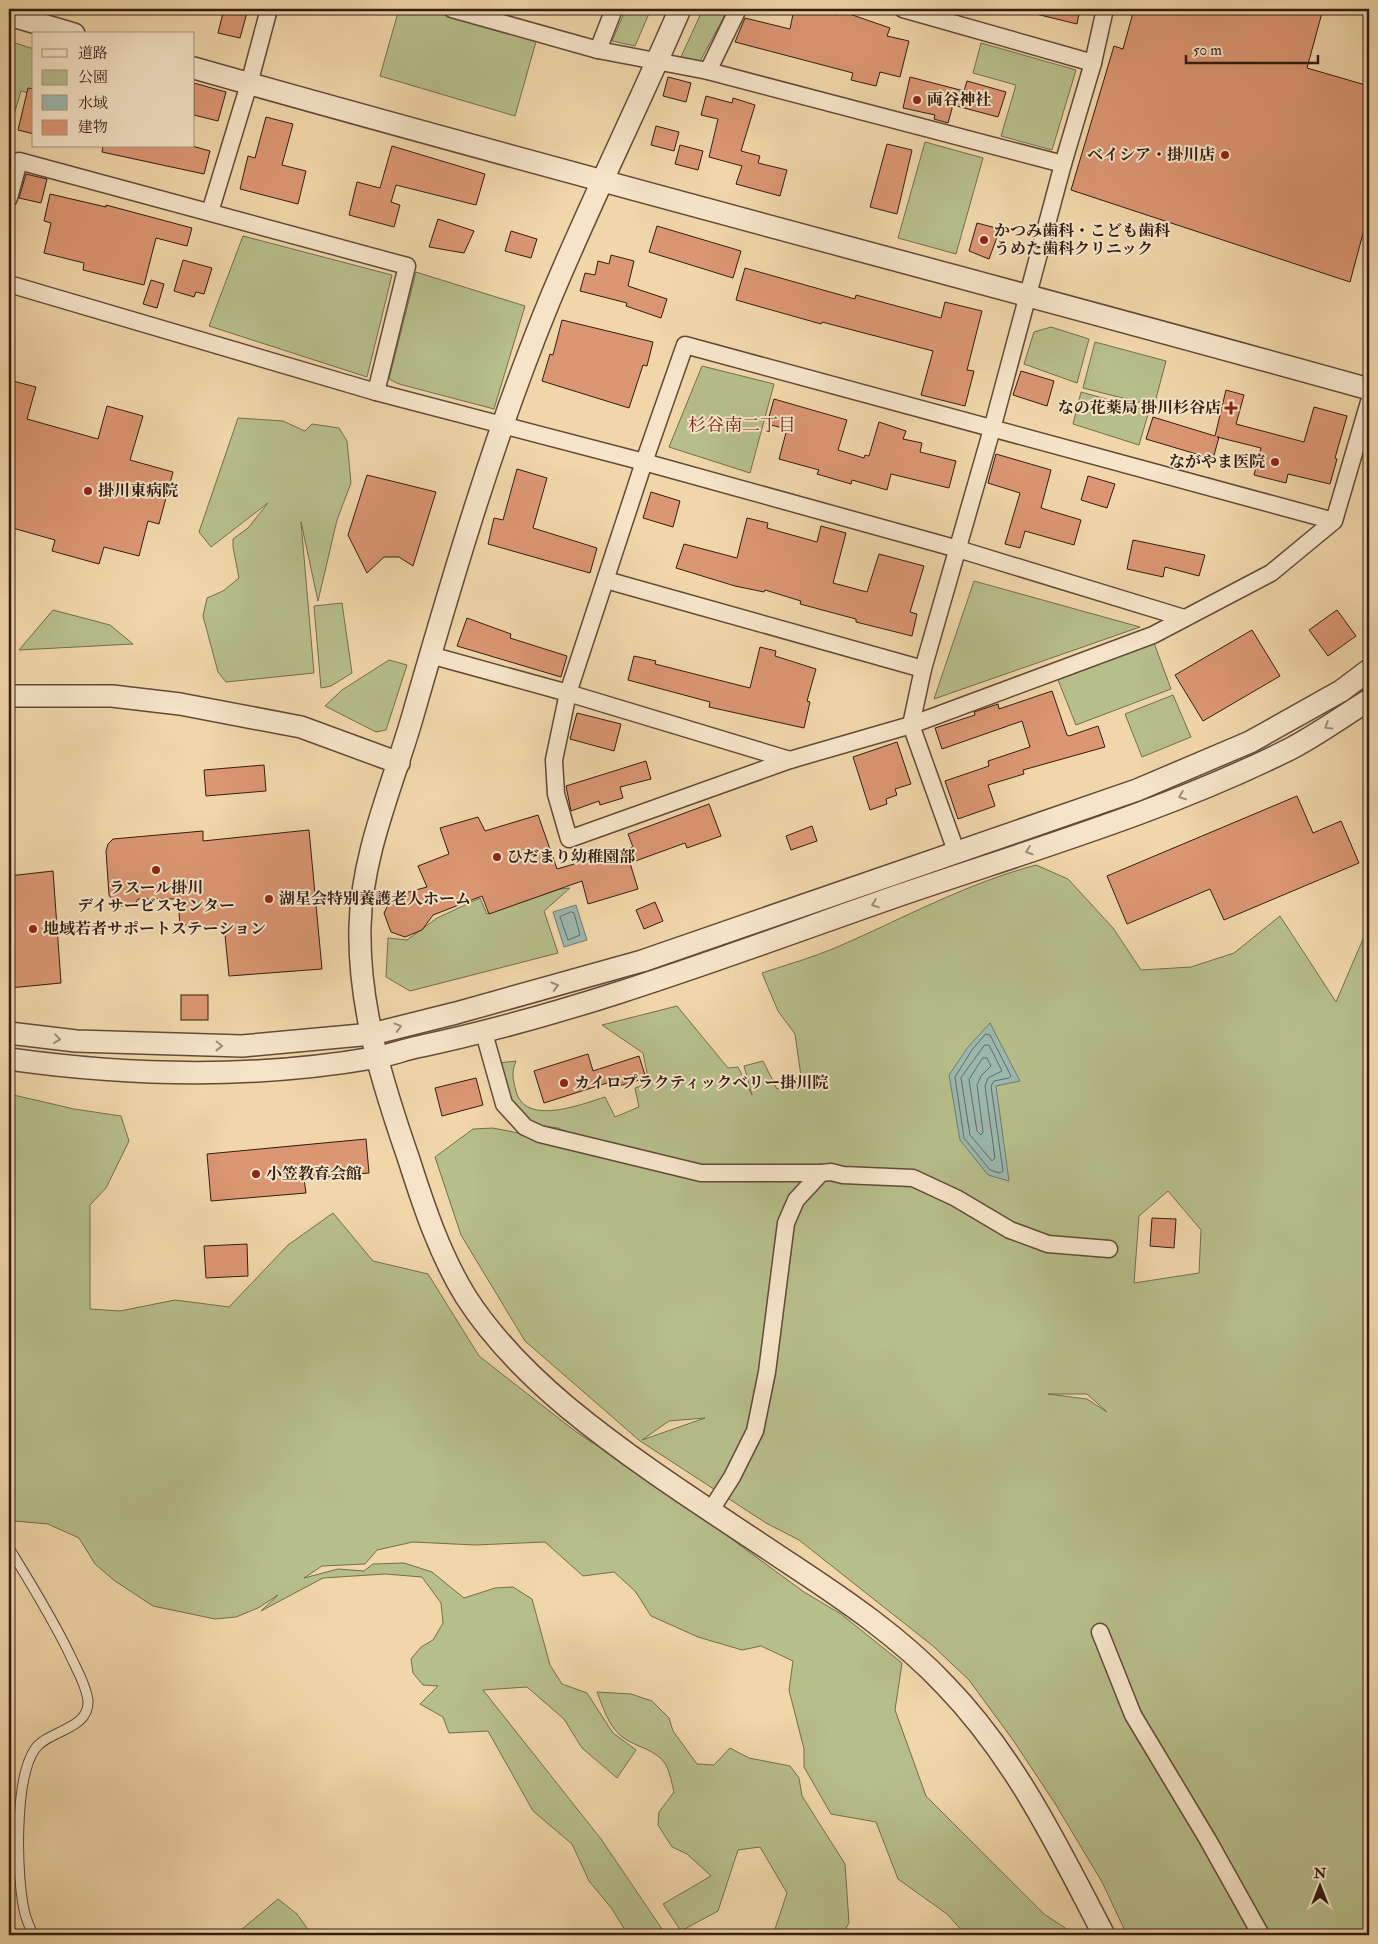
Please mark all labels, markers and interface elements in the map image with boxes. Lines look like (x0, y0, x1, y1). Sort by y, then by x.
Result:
legend (32, 32, 195, 148)
scale bar (1186, 32, 1318, 64)
text: 50 m (1193, 41, 1222, 60)
text: 道路 (78, 44, 108, 63)
text: 公園 (78, 68, 108, 87)
place label: 両谷神社 (927, 90, 991, 110)
text: 水域 (78, 94, 108, 113)
marker: 両谷神社 (911, 94, 923, 106)
text: 建物 (78, 118, 108, 137)
place label: ベイシア・掛川店 (1087, 145, 1215, 165)
marker: ベイシア・掛川店 (1219, 149, 1231, 161)
place label: かつみ歯科・こども歯科 うめた歯科クリニック (994, 221, 1171, 259)
marker: かつみ歯科・こども歯科 うめた歯科クリニック (978, 234, 990, 246)
place label: なの花薬局 掛川杉谷店 (1058, 398, 1221, 418)
marker: なの花薬局 掛川杉谷店 (1225, 402, 1237, 414)
district label: 杉谷南二丁目 (688, 414, 796, 437)
place label: ながやま医院 (1169, 452, 1265, 472)
marker: ながやま医院 (1269, 456, 1281, 468)
place label: 掛川東病院 (98, 481, 178, 501)
marker: 掛川東病院 (82, 485, 94, 497)
one-way arrow (1324, 719, 1333, 729)
one-way arrow (1178, 790, 1187, 800)
one-way arrow (1025, 845, 1034, 855)
place label: ひだまり幼稚園部 (507, 847, 636, 867)
marker: ひだまり幼稚園部 (491, 851, 503, 863)
marker: ラスール掛川 デイサービスセンター (150, 864, 162, 876)
place label: ラスール掛川 デイサービスセンター (77, 878, 235, 916)
place label: 湖星会特別養護老人ホーム (279, 889, 471, 909)
marker: 湖星会特別養護老人ホーム (263, 893, 275, 905)
one-way arrow (871, 898, 880, 908)
place label: 地域若者サポートステーション (43, 919, 266, 939)
marker: 地域若者サポートステーション (27, 923, 39, 935)
one-way arrow (551, 982, 559, 992)
one-way arrow (393, 1022, 402, 1033)
one-way arrow (53, 1033, 61, 1044)
one-way arrow (216, 1040, 224, 1051)
place label: カイロプラクティックベリー掛川院 (574, 1073, 828, 1093)
marker: カイロプラクティックベリー掛川院 (558, 1077, 570, 1089)
place label: 小笠教育会館 (266, 1164, 362, 1184)
marker: 小笠教育会館 (250, 1168, 262, 1180)
north arrow (1296, 1862, 1346, 1912)
text: N (1313, 1865, 1327, 1882)

